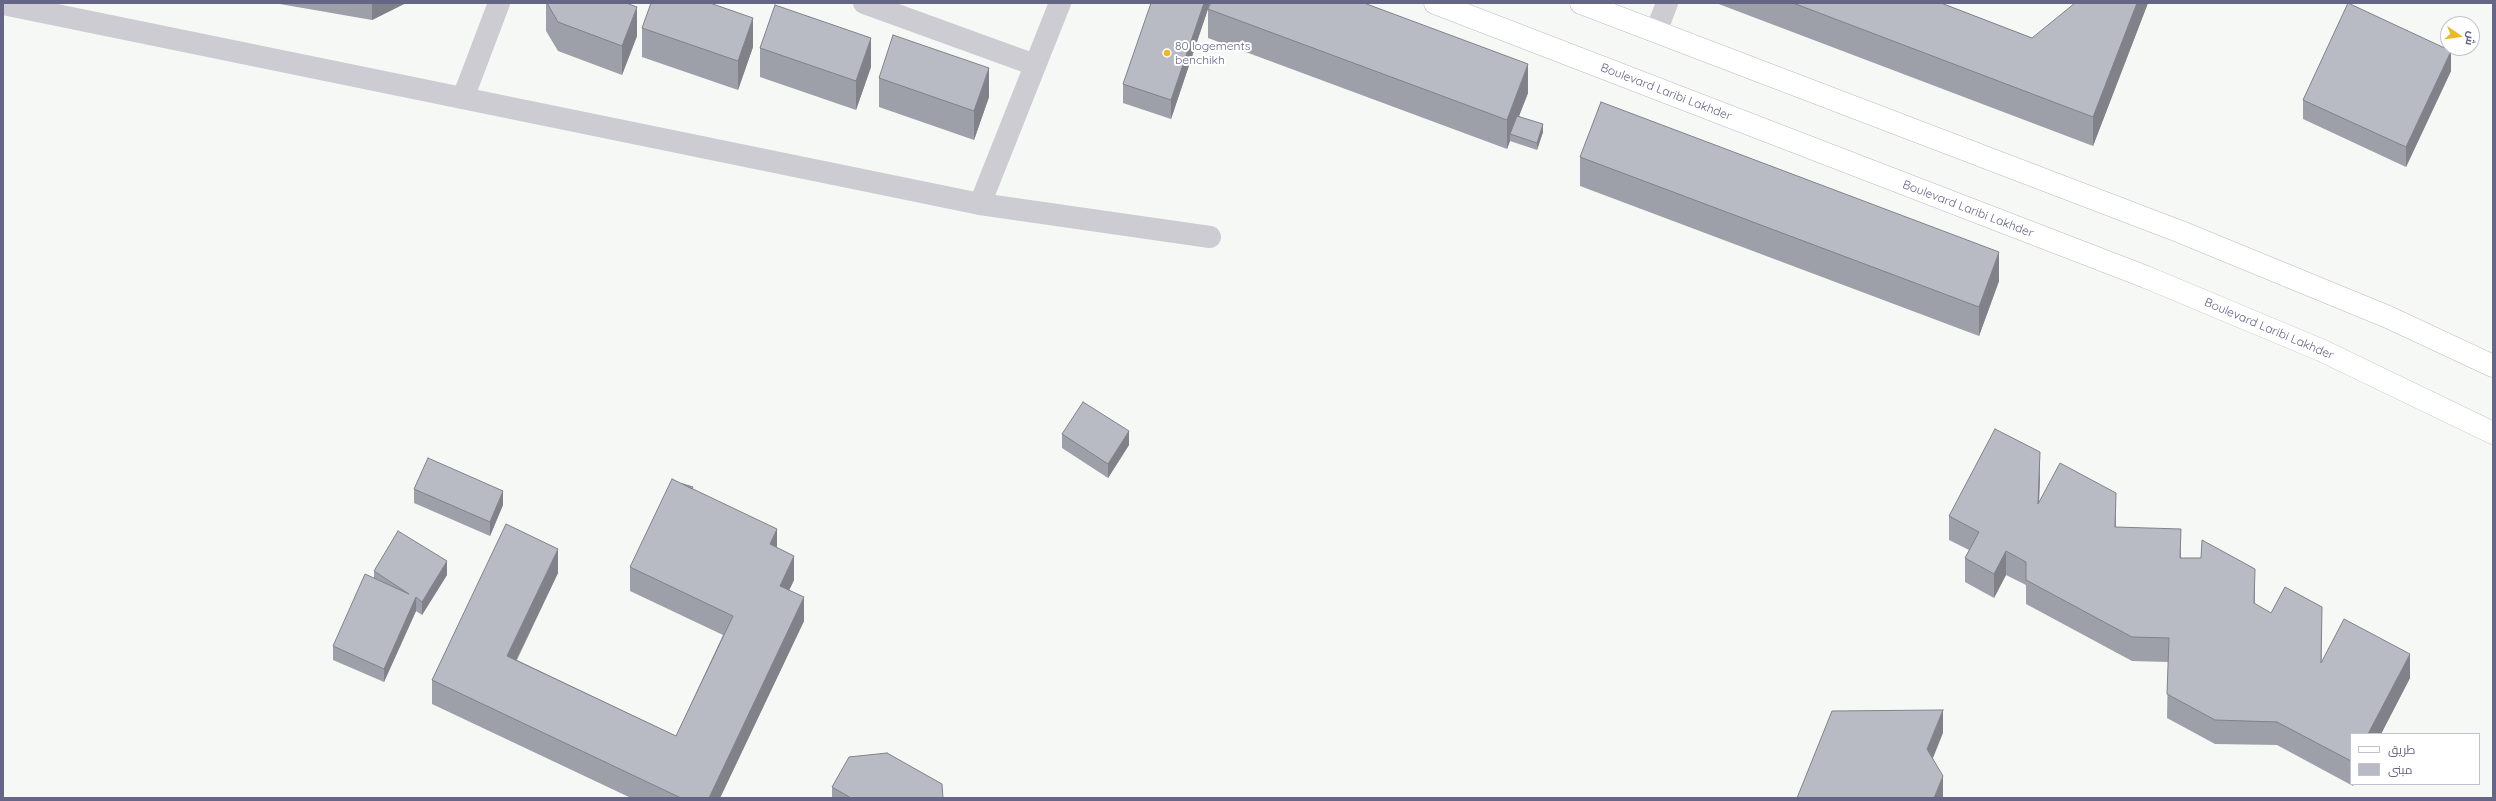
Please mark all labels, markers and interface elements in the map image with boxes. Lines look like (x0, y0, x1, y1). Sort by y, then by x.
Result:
north arrow (2440, 16, 2480, 56)
text: ش (2462, 30, 2479, 47)
place label: 80 logements benchikh (1175, 39, 1250, 67)
marker: 80 logements benchikh (1162, 48, 1172, 58)
street label: Boulevard Laribi Lakhder (1598, 60, 1734, 124)
street label: Boulevard Laribi Lakhder (1900, 177, 2036, 241)
street label: Boulevard Laribi Lakhder (2202, 295, 2336, 363)
legend (2350, 733, 2480, 785)
text: طريق (2388, 742, 2415, 757)
text: مبنى (2388, 762, 2413, 777)

